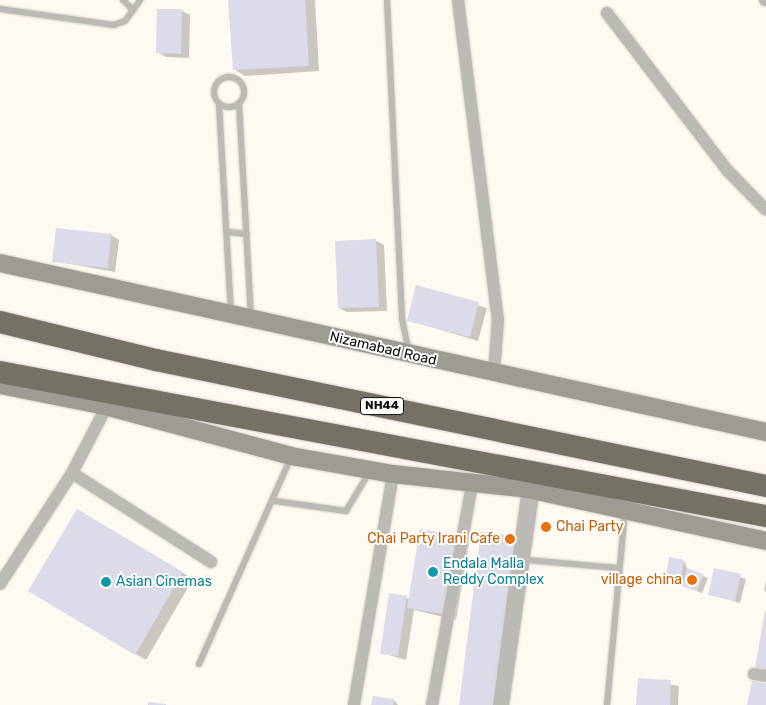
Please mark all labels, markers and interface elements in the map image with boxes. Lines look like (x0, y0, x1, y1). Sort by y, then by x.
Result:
street label: Nizamabad Road (328, 329, 438, 369)
road number: NH44 (360, 396, 404, 416)
place label: Chai Party (556, 519, 623, 535)
marker: Chai Party (540, 521, 552, 533)
place label: Chai Party Irani Cafe (367, 531, 500, 547)
marker: Chai Party Irani Cafe (504, 533, 516, 545)
place label: Endala Malla Reddy Complex (443, 556, 545, 588)
marker: Endala Malla Reddy Complex (427, 566, 439, 578)
place label: village china (601, 572, 682, 588)
place label: Asian Cinemas (116, 574, 212, 590)
marker: village china (686, 574, 698, 586)
marker: Asian Cinemas (100, 576, 112, 588)

